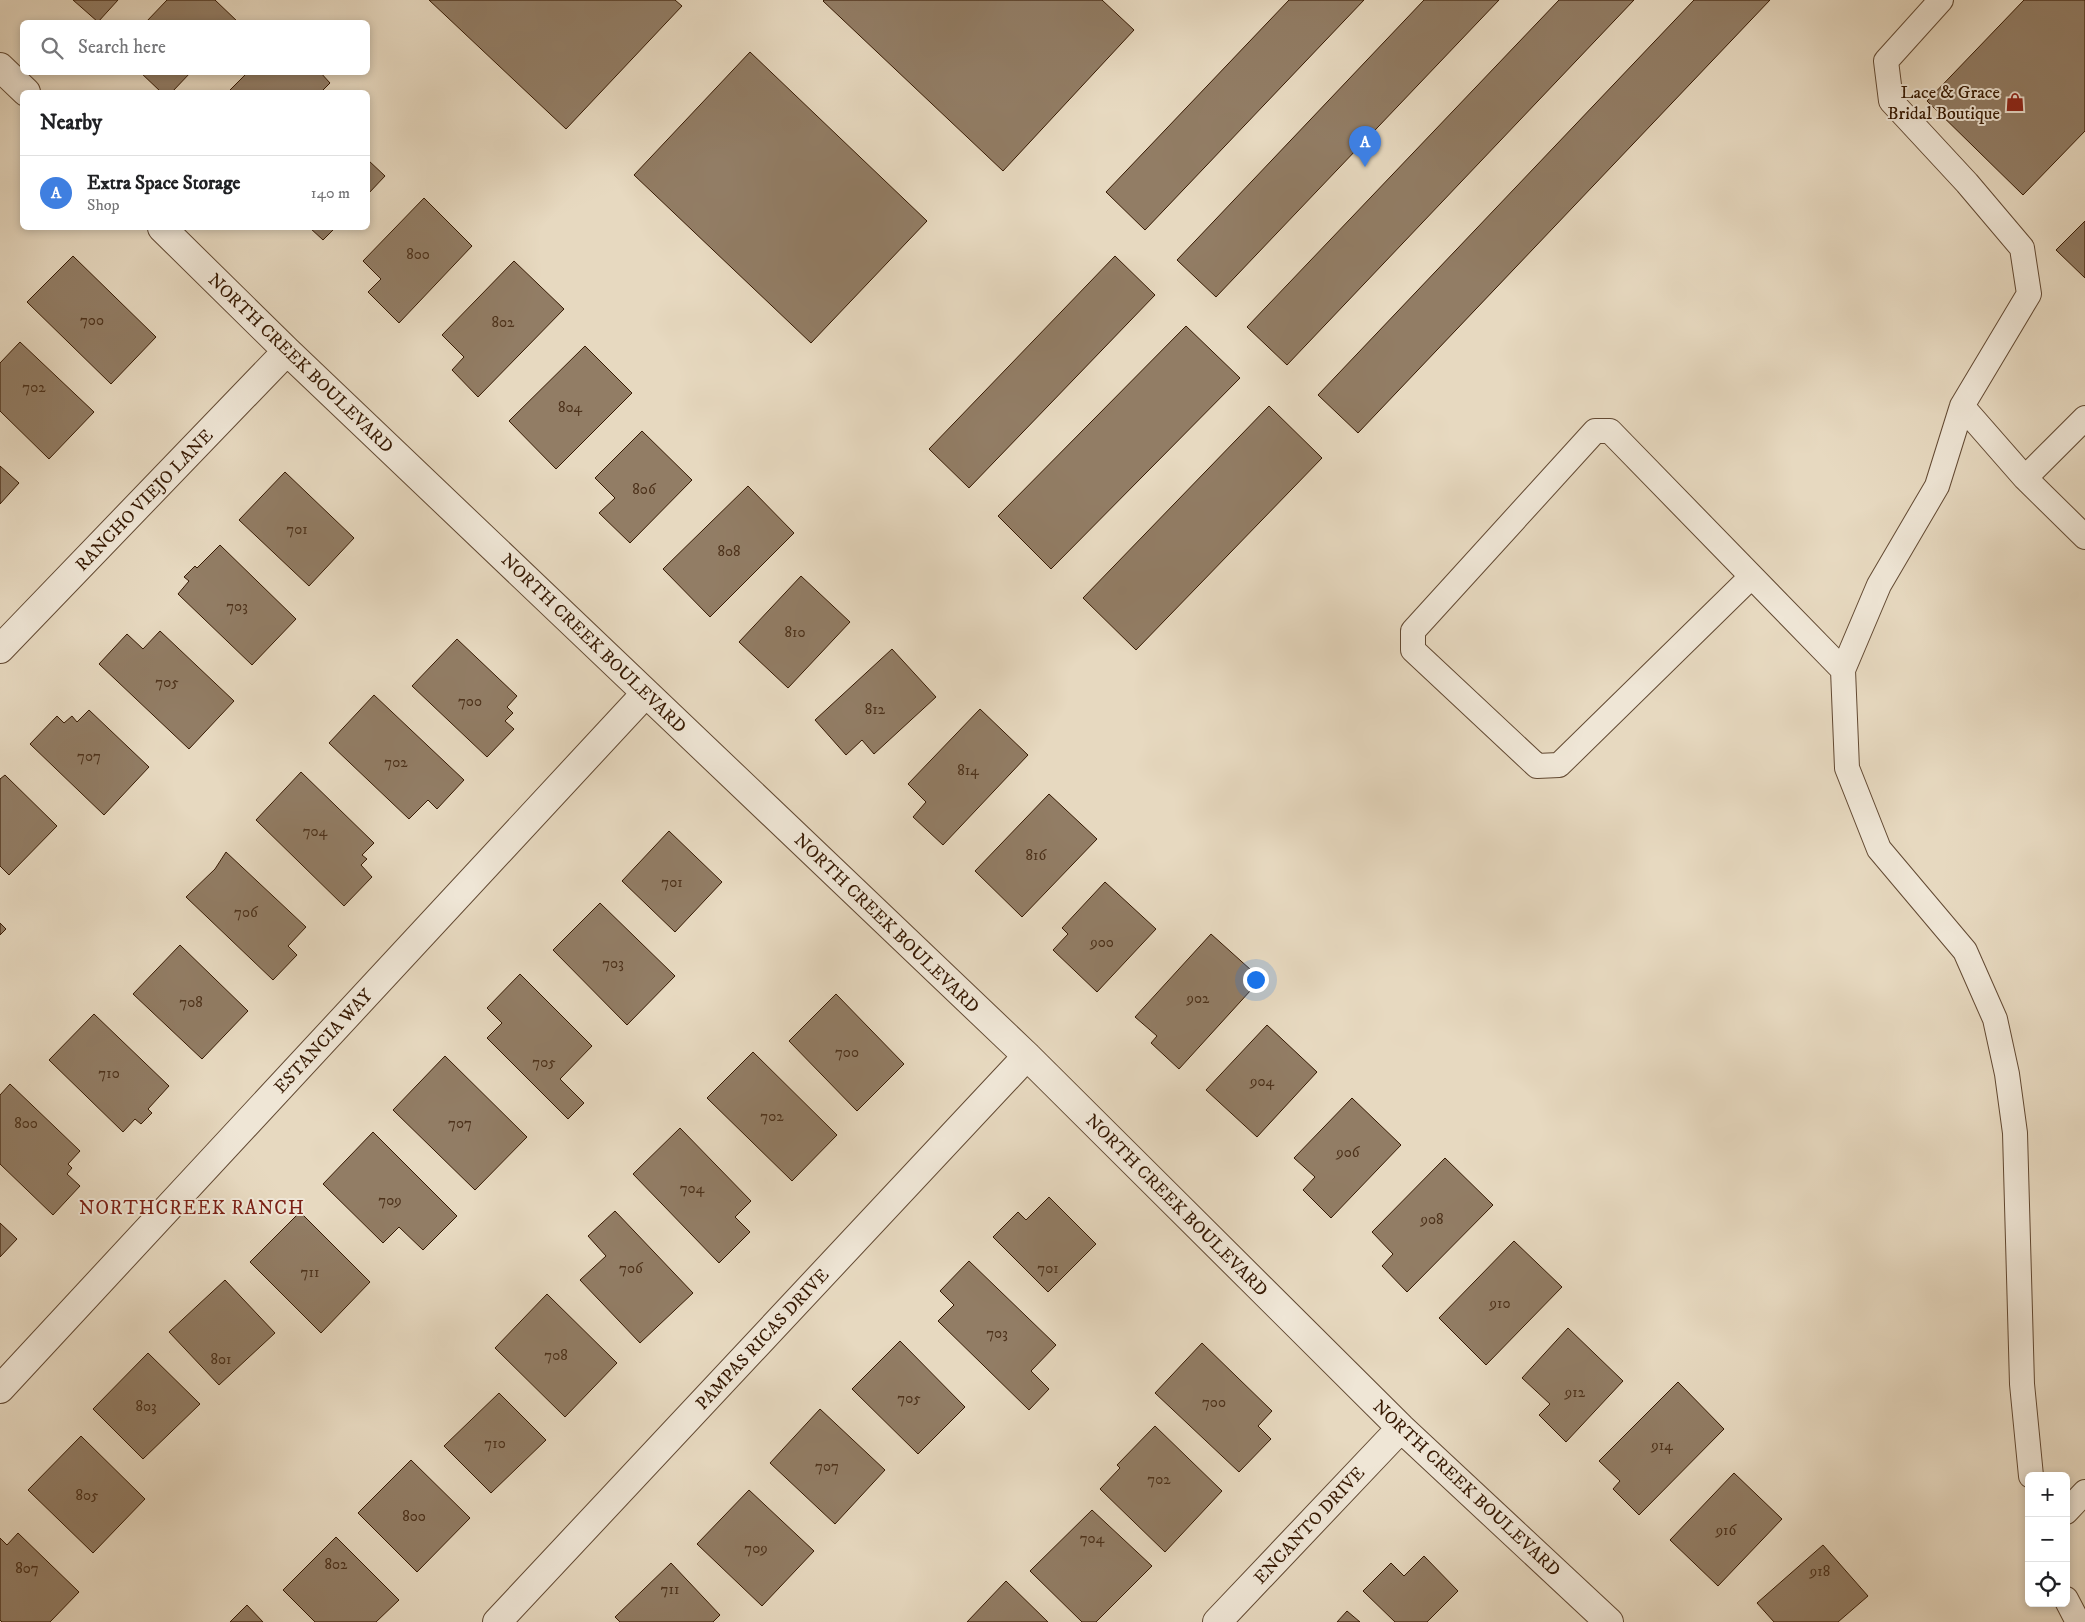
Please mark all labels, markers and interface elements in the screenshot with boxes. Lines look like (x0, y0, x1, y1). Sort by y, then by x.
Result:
search box (20, 20, 370, 75)
icon: search (38, 34, 66, 62)
text: Search here (78, 36, 166, 59)
place label: Lace & Grace Bridal Boutique (1887, 82, 2000, 125)
shop icon: Lace & Grace Bridal Boutique (2004, 91, 2026, 113)
text: Nearby (40, 110, 102, 136)
pin: A (1349, 126, 1381, 167)
text: Extra Space Storage (87, 172, 240, 195)
text: A (51, 183, 61, 203)
text: 140 m (311, 183, 350, 203)
text: Shop (87, 195, 120, 215)
house number: 800 (406, 245, 430, 264)
street label: NORTH CREEK BOULEVARD (203, 269, 397, 458)
house number: 700 (80, 311, 104, 330)
house number: 802 (492, 313, 515, 332)
house number: 702 (22, 378, 46, 397)
house number: 804 (558, 398, 582, 417)
street label: RANCHO VIEJO LANE (71, 425, 218, 576)
house number: 806 (632, 480, 657, 499)
house number: 701 (286, 520, 308, 539)
house number: 808 (717, 542, 741, 561)
street label: NORTH CREEK BOULEVARD (496, 549, 690, 738)
house number: 703 (226, 597, 248, 616)
house number: 810 (784, 623, 806, 642)
house number: 705 (155, 673, 179, 692)
house number: 700 (458, 692, 482, 711)
house number: 812 (865, 700, 886, 719)
house number: 707 (77, 747, 101, 766)
house number: 702 (384, 753, 408, 772)
house number: 814 (957, 761, 979, 780)
house number: 704 (303, 822, 328, 841)
street label: NORTH CREEK BOULEVARD (789, 829, 983, 1018)
house number: 816 (1026, 846, 1048, 865)
house number: 701 (661, 873, 683, 892)
house number: 706 (234, 903, 259, 922)
house number: 900 (1089, 933, 1114, 952)
house number: 703 (602, 954, 624, 973)
your location (1243, 967, 1269, 993)
street label: ESTANCIA WAY (270, 985, 378, 1098)
house number: 902 (1186, 989, 1210, 1008)
house number: 708 (179, 993, 203, 1012)
house number: 700 (835, 1043, 859, 1062)
house number: 705 (532, 1053, 556, 1072)
house number: 710 (98, 1064, 120, 1083)
house number: 904 (1249, 1072, 1274, 1091)
house number: 702 (760, 1107, 784, 1126)
street label: NORTH CREEK BOULEVARD (1081, 1110, 1272, 1301)
house number: 800 (14, 1114, 38, 1133)
house number: 707 (448, 1114, 472, 1133)
house number: 906 (1335, 1143, 1361, 1162)
house number: 704 (680, 1179, 705, 1198)
house number: 709 (378, 1191, 402, 1210)
district label: NORTHCREEK RANCH (79, 1197, 305, 1220)
house number: 908 (1419, 1210, 1444, 1229)
house number: 706 (619, 1259, 644, 1278)
house number: 701 (1037, 1259, 1059, 1278)
house number: 711 (301, 1263, 319, 1282)
street label: PAMPAS RICAS DRIVE (691, 1264, 834, 1415)
house number: 910 (1489, 1294, 1510, 1313)
house number: 703 (986, 1324, 1008, 1343)
house number: 708 (544, 1346, 568, 1365)
house number: 801 (210, 1350, 232, 1369)
house number: 912 (1564, 1383, 1586, 1402)
house number: 705 (897, 1389, 921, 1408)
house number: 700 (1202, 1393, 1226, 1412)
street label: NORTH CREEK BOULEVARD (1368, 1396, 1565, 1582)
house number: 803 (135, 1397, 157, 1416)
house number: 710 (484, 1434, 506, 1453)
house number: 914 (1650, 1436, 1673, 1455)
house number: 707 (815, 1457, 839, 1476)
street label: ENCANTO DRIVE (1250, 1462, 1370, 1589)
house number: 702 (1147, 1470, 1171, 1489)
map controls (2025, 1472, 2070, 1607)
button: + (2025, 1472, 2070, 1517)
house number: 805 (75, 1486, 99, 1505)
house number: 800 (402, 1507, 426, 1526)
button: − (2025, 1517, 2070, 1562)
house number: 916 (1715, 1521, 1738, 1540)
house number: 704 (1080, 1529, 1105, 1548)
house number: 709 (744, 1539, 768, 1558)
house number: 802 (325, 1555, 348, 1574)
house number: 807 (15, 1559, 39, 1578)
house number: 918 (1809, 1562, 1830, 1581)
button: locate (2025, 1562, 2070, 1607)
house number: 711 (661, 1580, 679, 1599)

